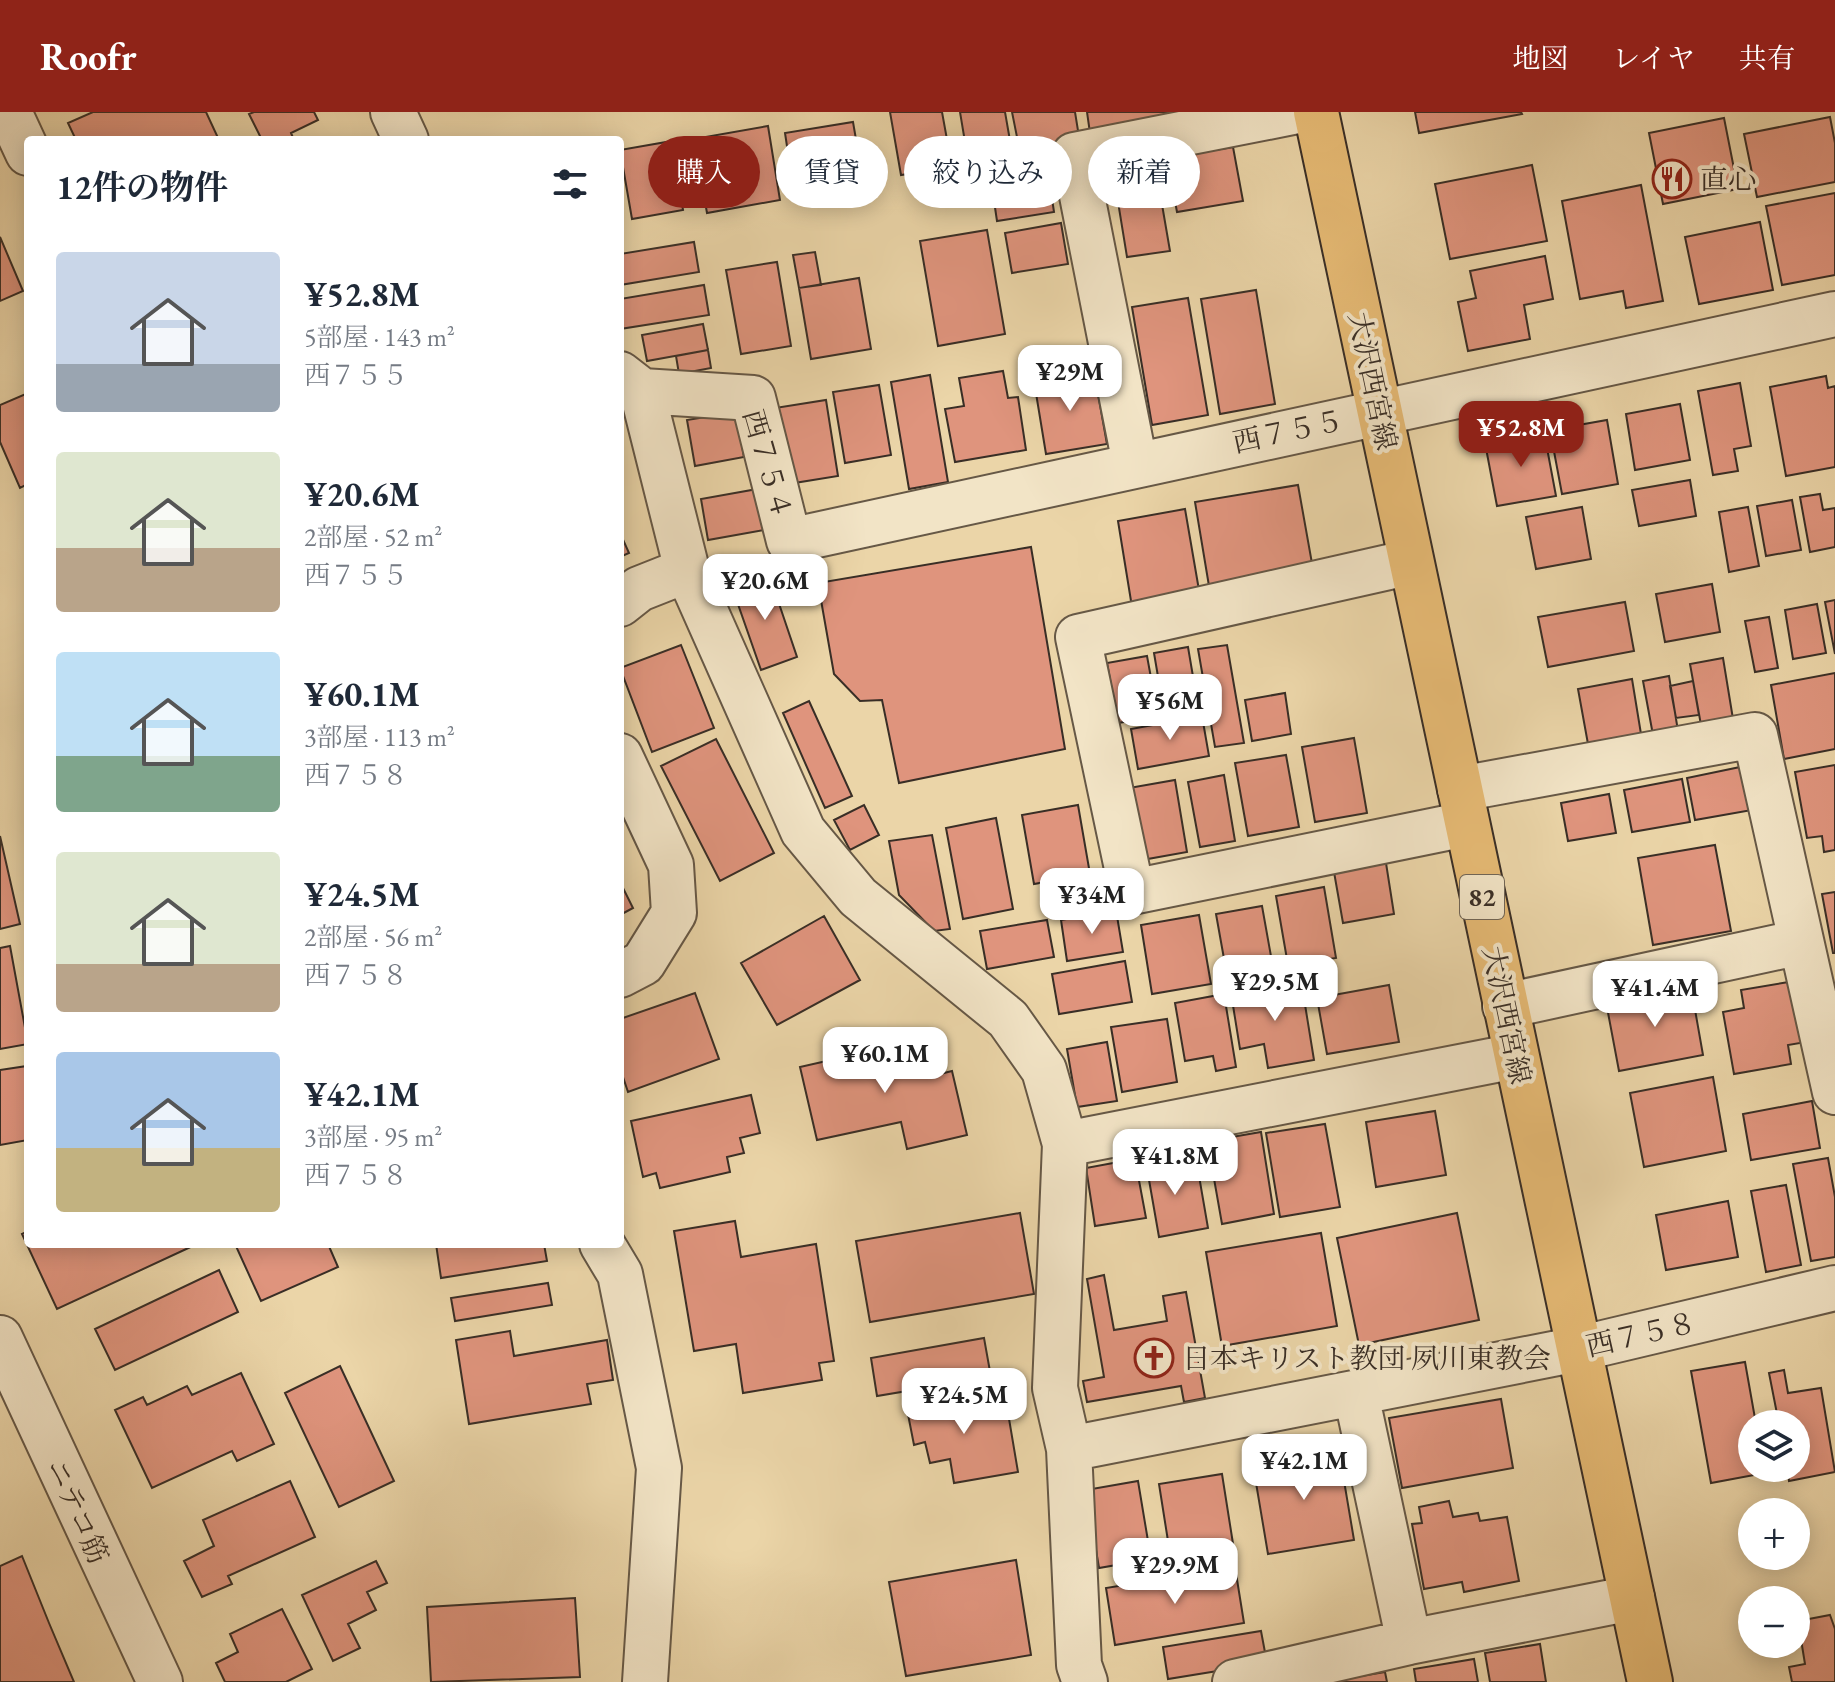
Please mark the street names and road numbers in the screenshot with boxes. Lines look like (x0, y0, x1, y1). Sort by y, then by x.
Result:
street label: 大沢西宮線 (1341, 309, 1405, 453)
street label: 西７５５ (1229, 402, 1347, 460)
street label: 西７５４ (735, 405, 801, 523)
road number: 82 (1460, 875, 1504, 919)
street label: 大沢西宮線 (1475, 943, 1539, 1087)
street label: 西７５８ (1582, 1304, 1700, 1364)
street label: ニテコ筋 (39, 1453, 117, 1569)

